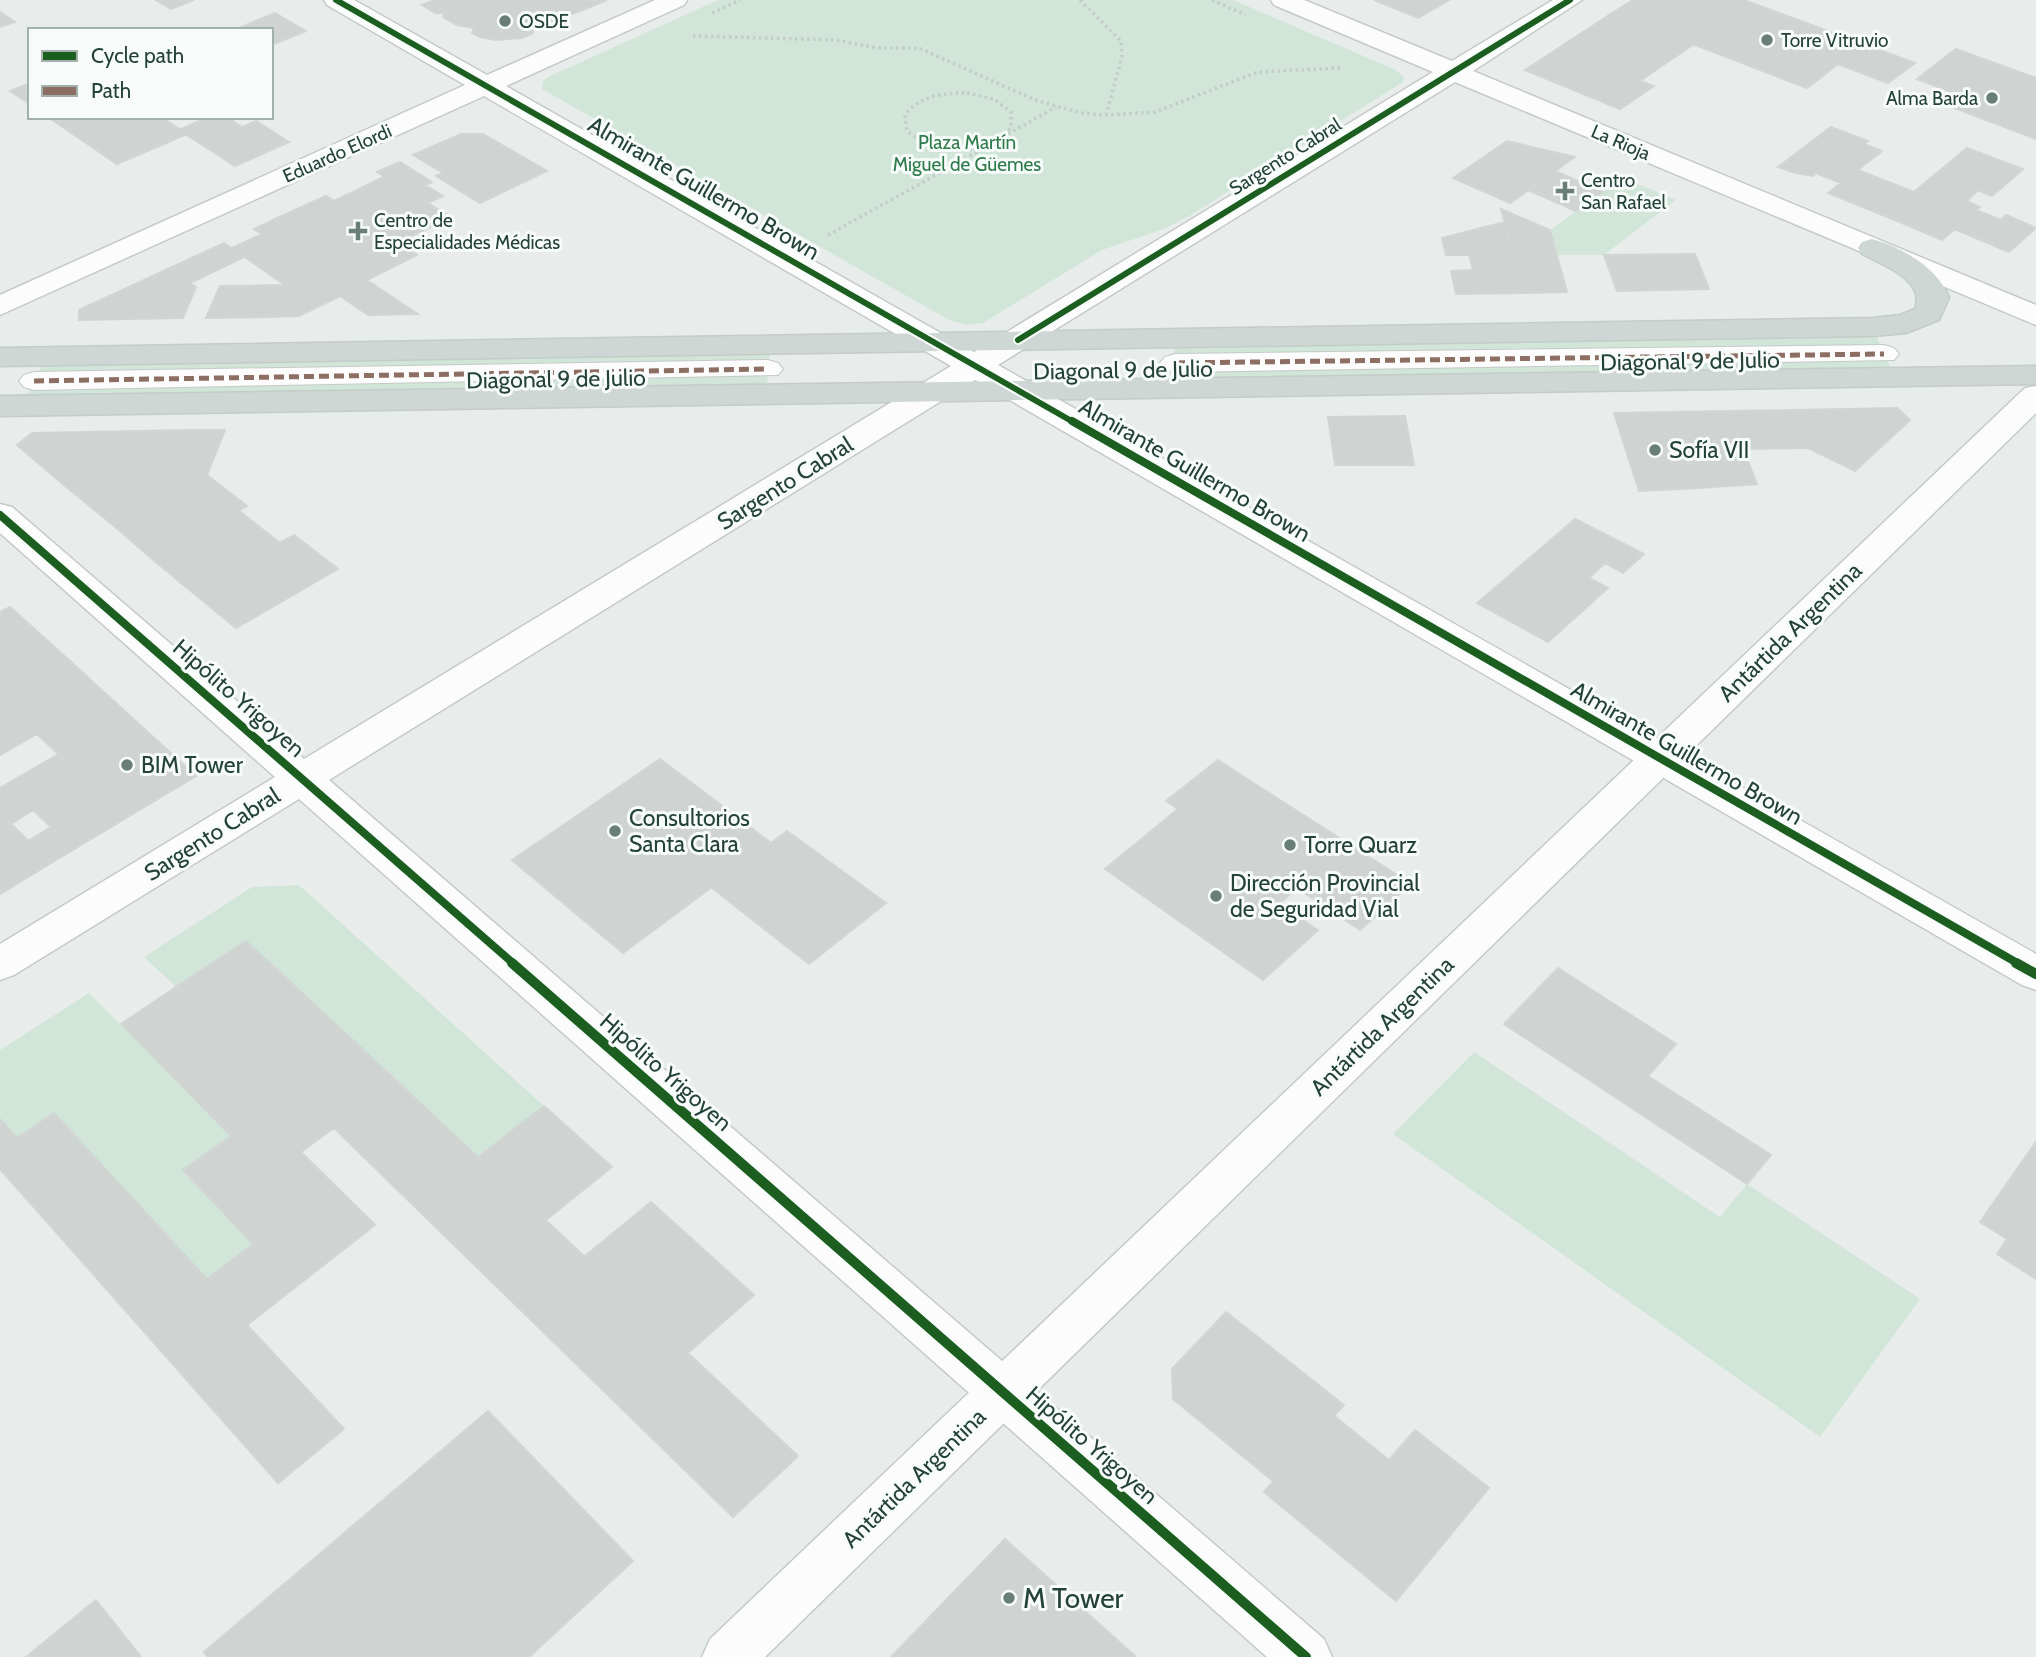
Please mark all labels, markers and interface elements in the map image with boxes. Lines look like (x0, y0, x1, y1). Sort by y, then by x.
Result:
place label: OSDE (519, 10, 569, 33)
marker: OSDE (497, 13, 513, 29)
legend (28, 28, 273, 119)
place label: Torre Vitruvio (1781, 29, 1888, 52)
marker: Torre Vitruvio (1759, 32, 1775, 48)
text: Cycle path (91, 43, 184, 68)
text: Path (91, 78, 131, 103)
place label: Alma Barda (1886, 87, 1978, 110)
marker: Alma Barda (1984, 90, 2000, 106)
street label: Almirante Guillermo Brown (583, 110, 825, 266)
street label: Sargento Cabral (1225, 113, 1346, 200)
street label: Eduardo Elordi (279, 119, 395, 188)
street label: La Rioja (1588, 120, 1654, 165)
park label: Plaza Martín Miguel de Güemes (893, 131, 1041, 176)
place label: Centro San Rafael (1581, 169, 1667, 214)
marker: Centro San Rafael (1555, 181, 1575, 201)
place label: Centro de Especialidades Médicas (374, 209, 560, 254)
marker: Centro de Especialidades Médicas (348, 221, 368, 241)
street label: Diagonal 9 de Julio (1600, 345, 1780, 377)
street label: Diagonal 9 de Julio (1033, 354, 1213, 386)
street label: Diagonal 9 de Julio (466, 363, 646, 395)
street label: Almirante Guillermo Brown (1074, 392, 1316, 548)
street label: Sargento Cabral (712, 430, 858, 536)
place label: Sofía VII (1669, 436, 1749, 464)
marker: Sofía VII (1647, 442, 1663, 458)
street label: Antártida Argentina (1713, 557, 1867, 707)
street label: Hipólito Yrigoyen (167, 633, 311, 763)
street label: Almirante Guillermo Brown (1566, 675, 1808, 831)
place label: BIM Tower (141, 751, 244, 779)
marker: BIM Tower (119, 757, 135, 773)
street label: Sargento Cabral (139, 781, 285, 887)
place label: Consultorios Santa Clara (629, 804, 750, 858)
marker: Consultorios Santa Clara (607, 823, 623, 839)
place label: Torre Quarz (1304, 831, 1417, 859)
marker: Torre Quarz (1282, 837, 1298, 853)
place label: Dirección Provincial de Seguridad Vial (1230, 869, 1420, 923)
marker: Dirección Provincial de Seguridad Vial (1208, 888, 1224, 904)
street label: Antártida Argentina (1305, 951, 1459, 1101)
street label: Hipólito Yrigoyen (594, 1007, 738, 1137)
street label: Hipólito Yrigoyen (1020, 1380, 1164, 1510)
street label: Antártida Argentina (837, 1403, 991, 1553)
place label: M Tower (1023, 1581, 1124, 1615)
marker: M Tower (1001, 1590, 1017, 1606)

